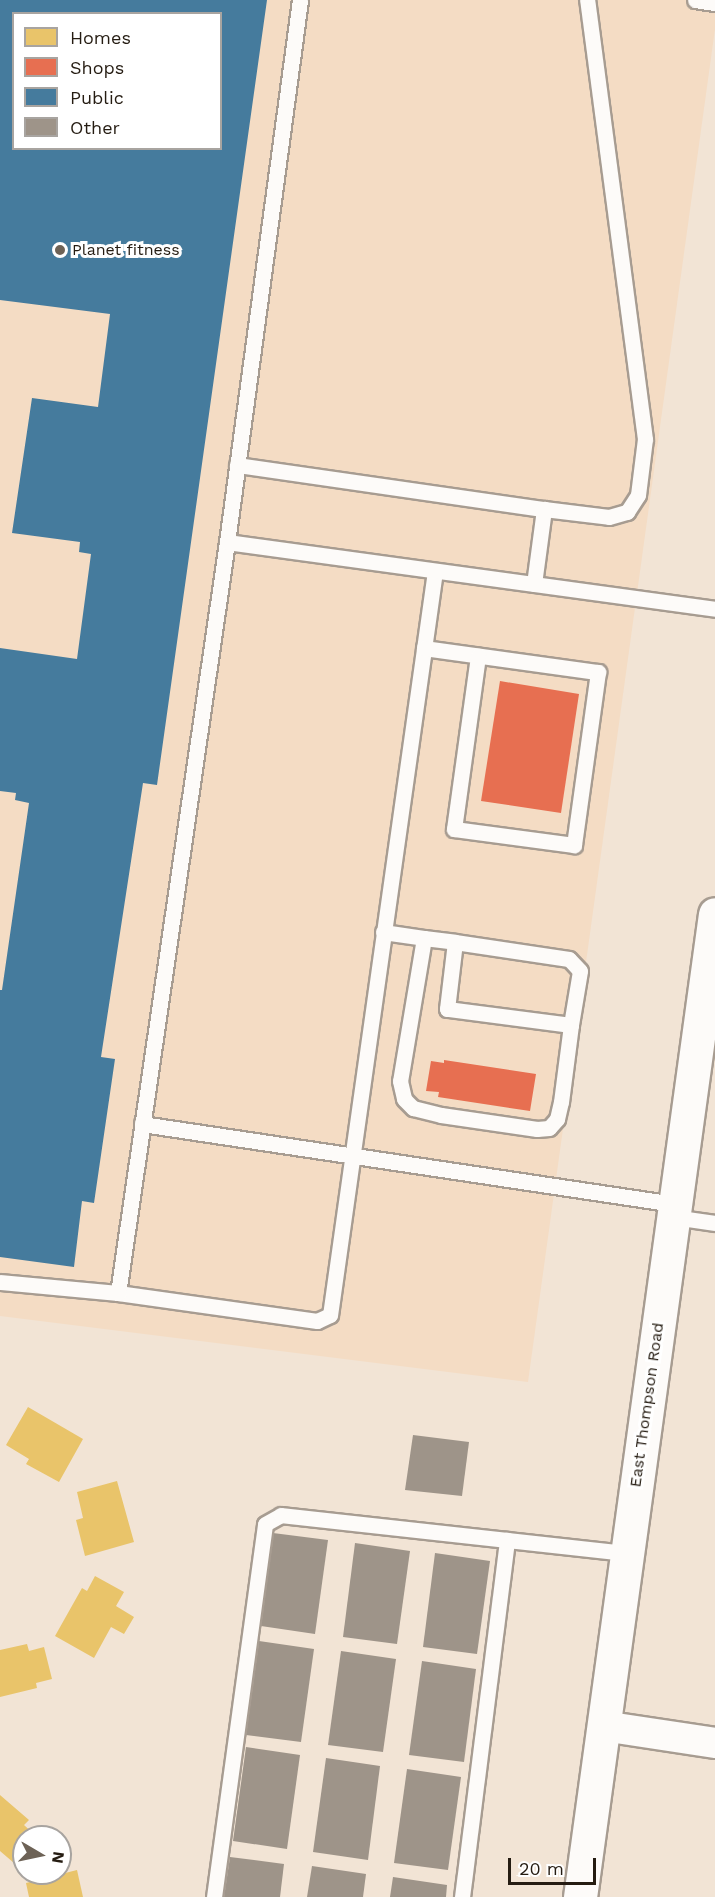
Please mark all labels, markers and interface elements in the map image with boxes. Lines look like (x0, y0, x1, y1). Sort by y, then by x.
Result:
legend (12, 12, 222, 150)
text: Homes (70, 27, 131, 48)
text: Shops (70, 57, 124, 78)
text: Public (70, 87, 124, 108)
text: Other (70, 117, 120, 138)
place label: Planet fitness (72, 240, 180, 260)
marker: Planet fitness (53, 243, 67, 257)
street label: East Thompson Road (626, 1321, 668, 1489)
north arrow (12, 1825, 72, 1885)
scale bar (511, 1846, 600, 1884)
text: N (48, 1850, 69, 1865)
text: 20 m (519, 1858, 564, 1879)

